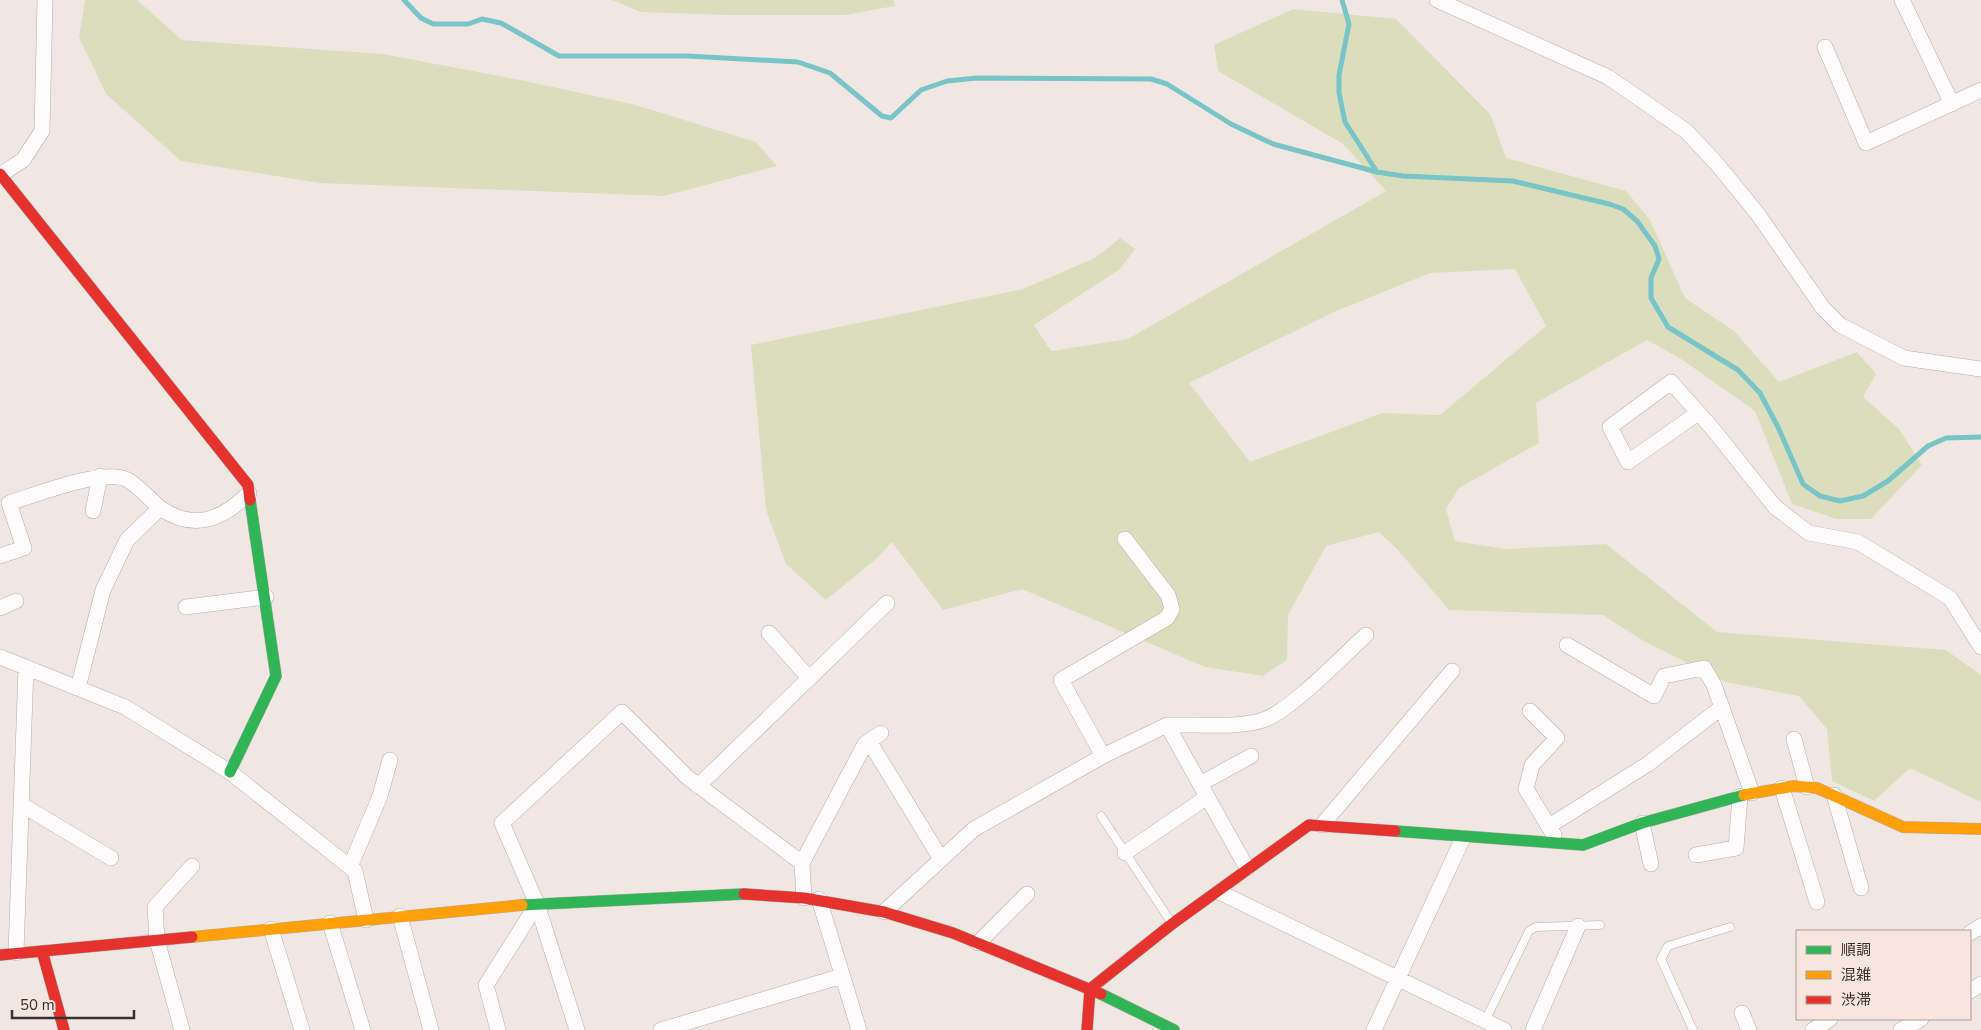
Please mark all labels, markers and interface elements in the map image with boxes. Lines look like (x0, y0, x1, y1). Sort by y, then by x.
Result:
legend (1796, 930, 1971, 1020)
text: 順調 (1841, 940, 1871, 960)
text: 混雑 (1841, 965, 1871, 985)
scale bar (12, 988, 135, 1020)
text: 渋滞 (1841, 990, 1871, 1010)
text: 50 m (20, 995, 55, 1015)

